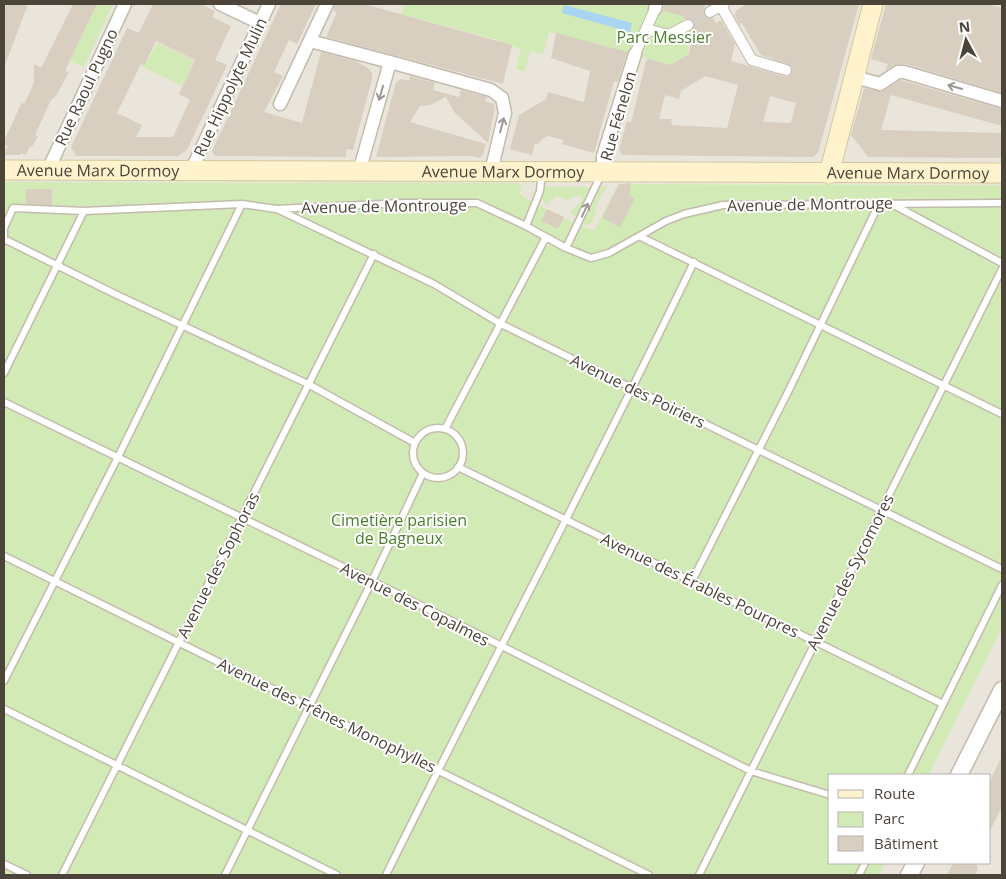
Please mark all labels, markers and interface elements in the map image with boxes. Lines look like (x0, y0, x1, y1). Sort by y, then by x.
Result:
street label: Rue Hippolyte Mulin (188, 14, 272, 160)
north arrow (941, 15, 991, 65)
text: N (958, 16, 971, 37)
street label: Rue Raoul Pugno (49, 25, 123, 149)
park label: Parc Messier (616, 26, 712, 48)
street label: Rue Fénelon (595, 69, 641, 163)
one-way arrow (948, 82, 964, 92)
one-way arrow (375, 85, 385, 101)
one-way arrow (498, 118, 508, 134)
street label: Avenue Marx Dormoy (17, 159, 180, 182)
street label: Avenue Marx Dormoy (422, 160, 585, 183)
street label: Avenue Marx Dormoy (827, 161, 990, 184)
street label: Avenue de Montrouge (727, 192, 893, 216)
street label: Avenue de Montrouge (301, 194, 467, 218)
one-way arrow (581, 203, 591, 218)
street label: Avenue des Poiriers (567, 349, 709, 433)
street label: Avenue des Sophoras (172, 488, 264, 642)
street label: Avenue des Sycomores (801, 490, 899, 654)
park label: Cimetière parisien de Bagneux (331, 509, 467, 549)
street label: Avenue des Érables Pourpres (597, 527, 803, 643)
street label: Avenue des Copalmes (337, 557, 493, 651)
street label: Avenue des Frênes Monophylles (214, 652, 440, 778)
legend (828, 774, 991, 864)
text: Route (874, 783, 915, 803)
text: Parc (874, 808, 905, 828)
text: Bâtiment (874, 833, 938, 853)

